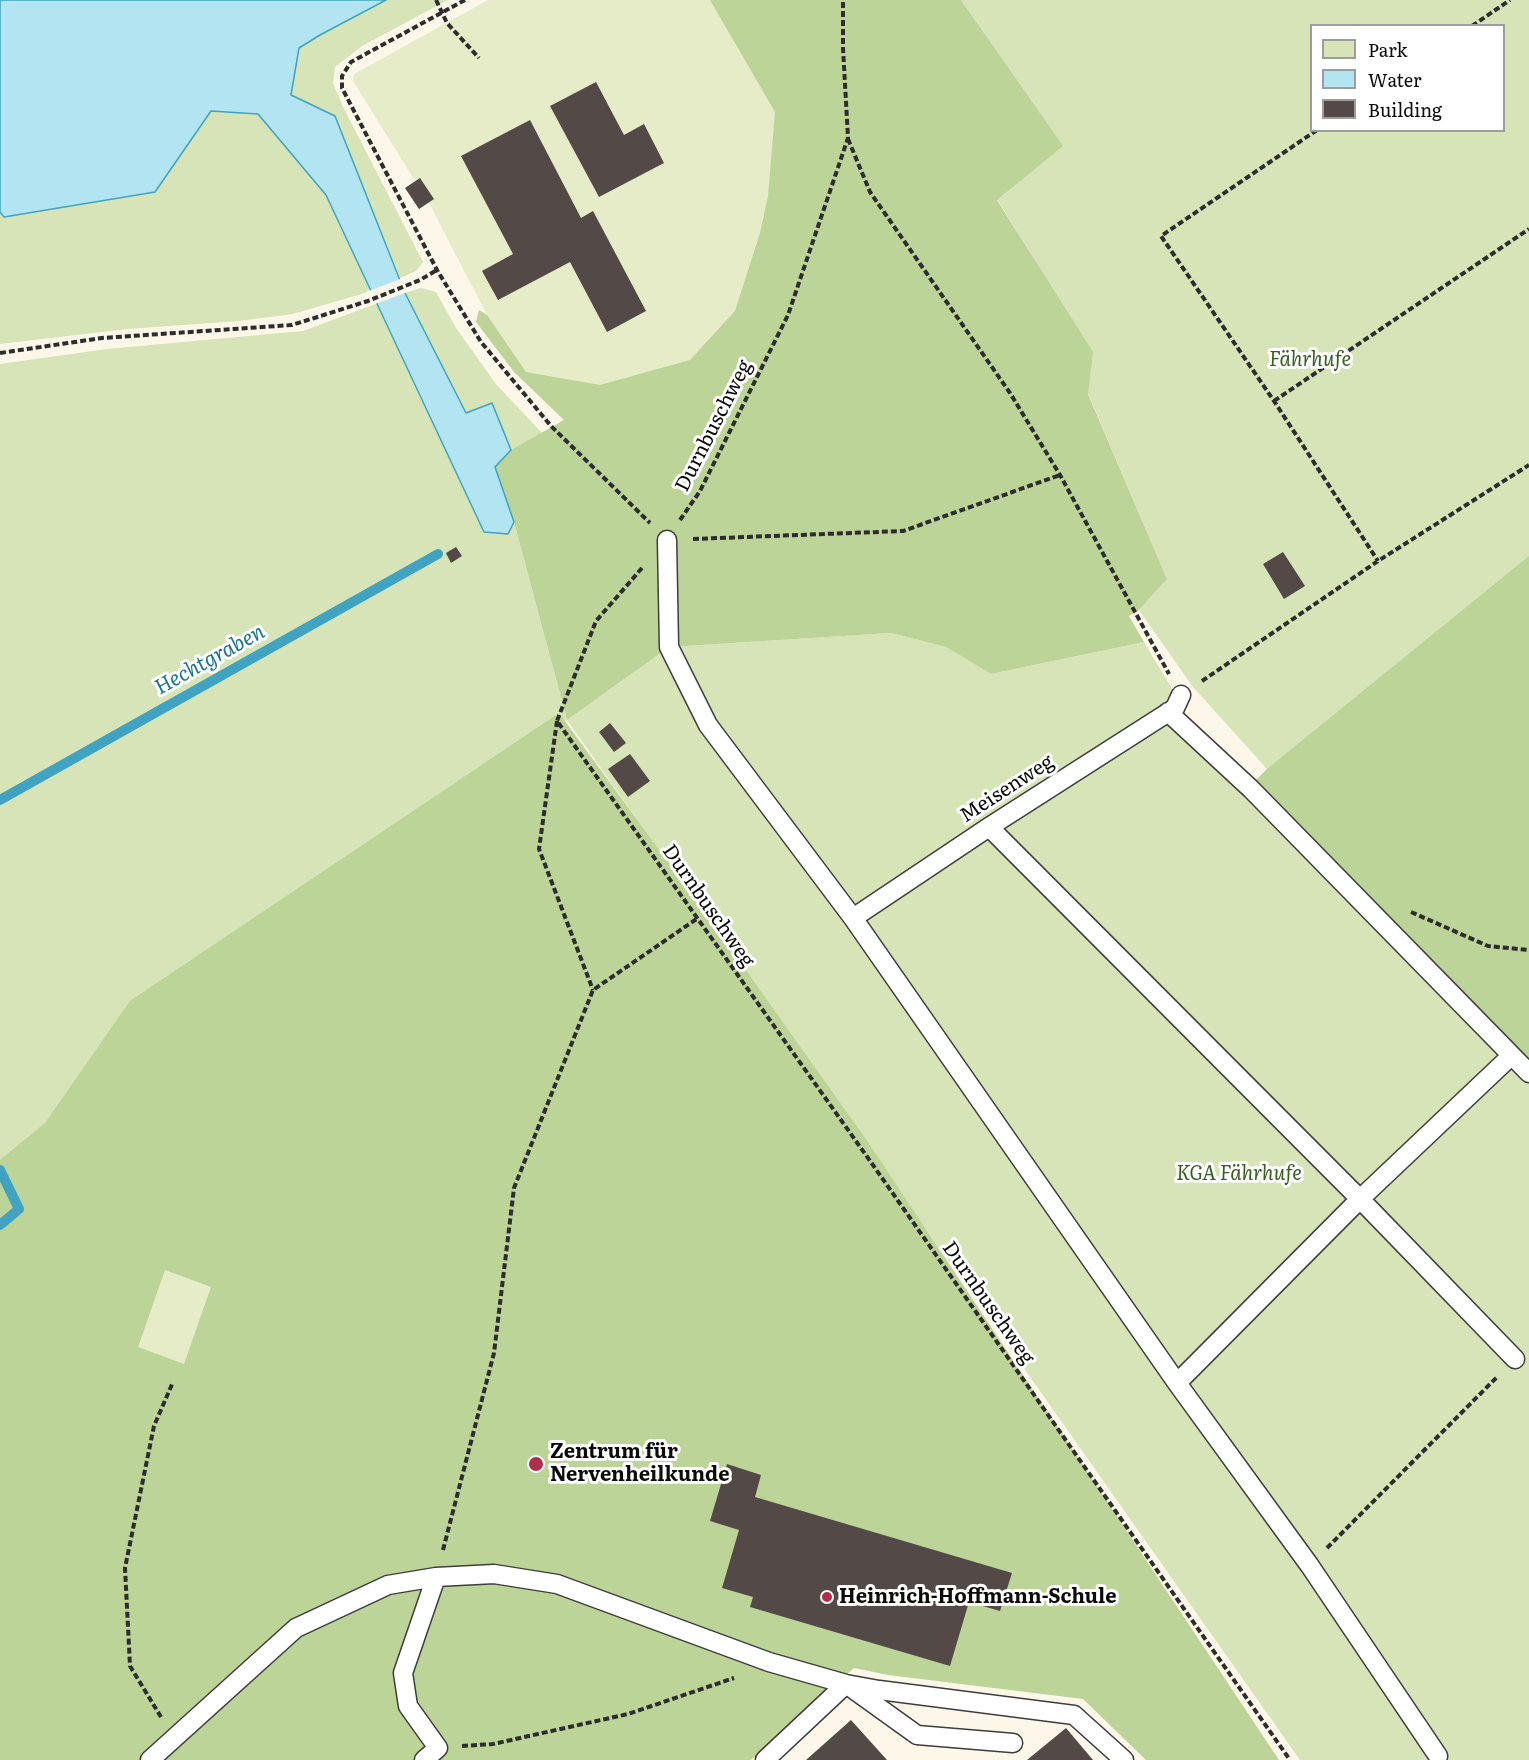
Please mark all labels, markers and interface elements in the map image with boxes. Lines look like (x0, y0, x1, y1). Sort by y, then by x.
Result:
legend (1310, 24, 1505, 132)
text: Park (1368, 36, 1407, 63)
text: Water (1368, 66, 1421, 93)
text: Building (1368, 96, 1442, 123)
park label: Fährhufe (1269, 348, 1351, 372)
street label: Durnbuschweg (670, 356, 758, 496)
water label: Hechtgraben (151, 619, 269, 701)
street label: Meisenweg (956, 750, 1058, 828)
street label: Durnbuschweg (657, 840, 759, 972)
park label: KGA Fährhufe (1176, 1162, 1302, 1186)
street label: Durnbuschweg (937, 1237, 1039, 1369)
place label: Zentrum für Nervenheilkunde (550, 1440, 729, 1487)
marker: Zentrum für Nervenheilkunde (527, 1455, 545, 1473)
place label: Heinrich-Hoffmann-Schule (839, 1585, 1117, 1609)
marker: Heinrich-Hoffmann-Schule (820, 1590, 834, 1604)

